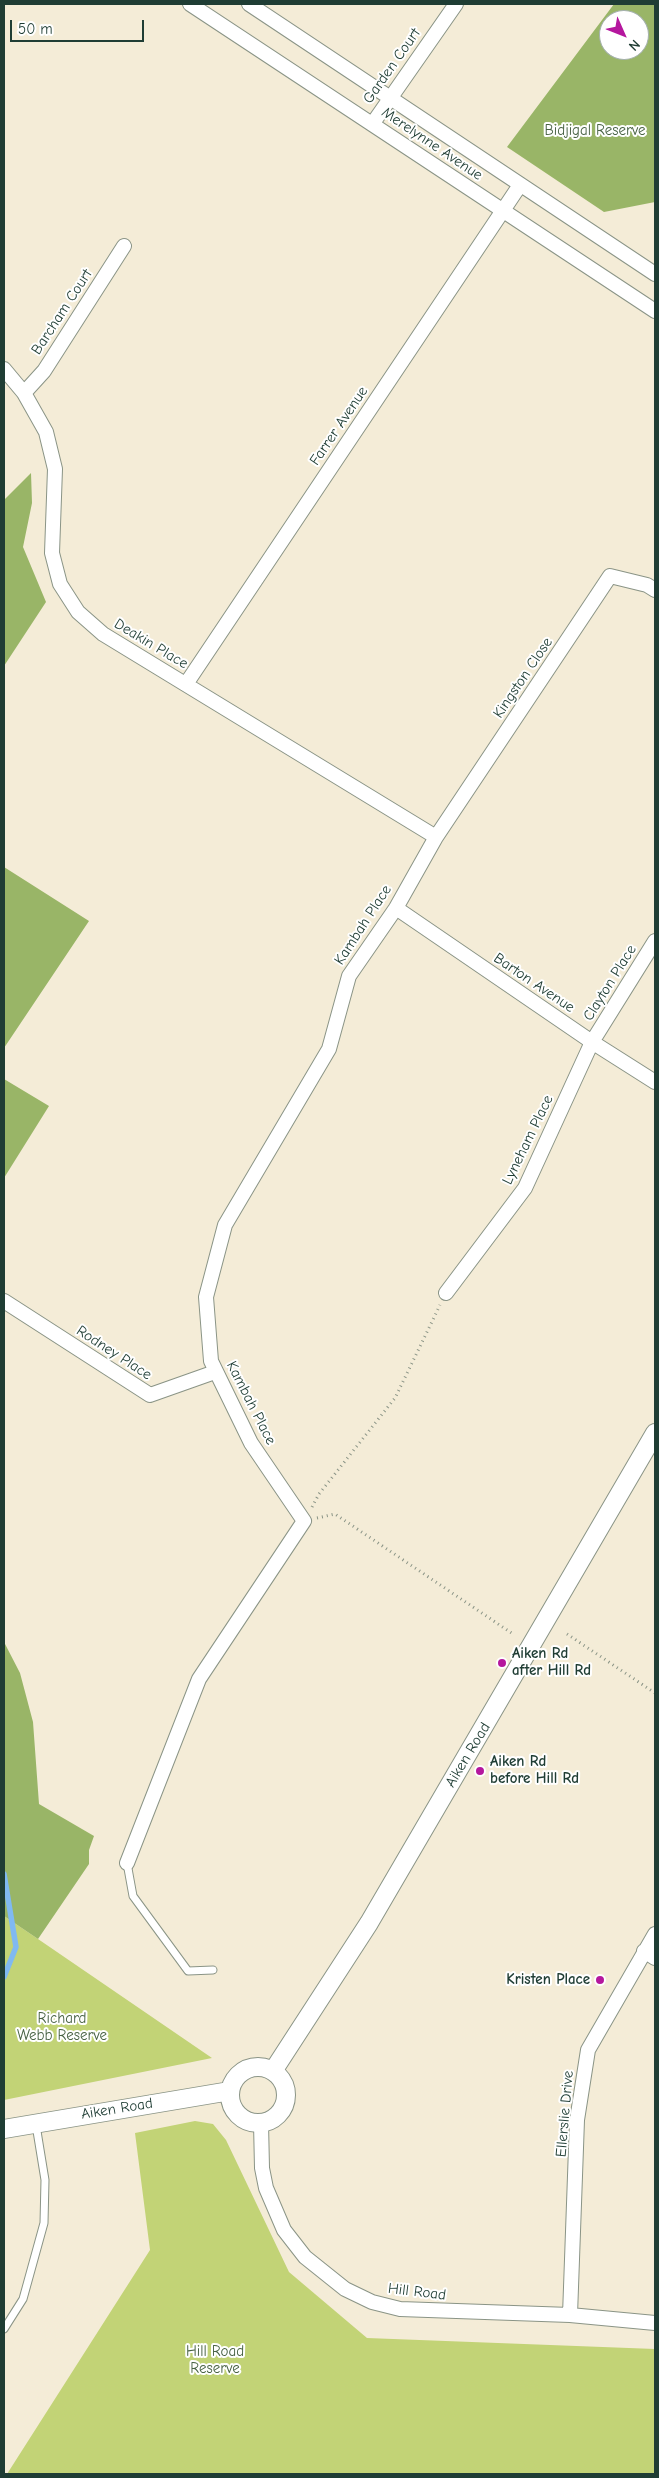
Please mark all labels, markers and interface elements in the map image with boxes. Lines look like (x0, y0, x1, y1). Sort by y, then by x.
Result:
scale bar (12, 10, 146, 42)
north arrow (599, 10, 649, 60)
text: 50 m (18, 20, 53, 38)
street label: Garden Court (359, 25, 425, 107)
text: N (625, 36, 644, 54)
street label: Merelynne Avenue (378, 104, 486, 184)
park label: Bidjigal Reserve (544, 122, 646, 140)
street label: Barcham Court (28, 266, 96, 358)
street label: Farrer Avenue (306, 383, 372, 469)
street label: Deakin Place (111, 615, 191, 673)
street label: Kingston Close (489, 634, 557, 722)
street label: Kambah Place (331, 882, 395, 968)
street label: Clayton Place (580, 942, 640, 1024)
street label: Barton Avenue (490, 949, 578, 1017)
street label: Lyneham Place (499, 1092, 557, 1188)
street label: Rodney Place (73, 1322, 155, 1384)
street label: Kambah Place (222, 1358, 280, 1448)
place label: Aiken Rd after Hill Rd (512, 1645, 591, 1680)
marker: Aiken Rd after Hill Rd (496, 1657, 508, 1669)
street label: Aiken Road (442, 1719, 494, 1791)
place label: Aiken Rd before Hill Rd (490, 1753, 579, 1788)
marker: Aiken Rd before Hill Rd (474, 1765, 486, 1777)
place label: Kristen Place (506, 1971, 590, 1989)
marker: Kristen Place (594, 1974, 606, 1986)
park label: Richard Webb Reserve (17, 2010, 107, 2045)
street label: Ellerslie Drive (552, 2070, 578, 2158)
street label: Aiken Road (80, 2094, 154, 2124)
street label: Hill Road (387, 2280, 447, 2304)
park label: Hill Road Reserve (186, 2343, 244, 2378)

